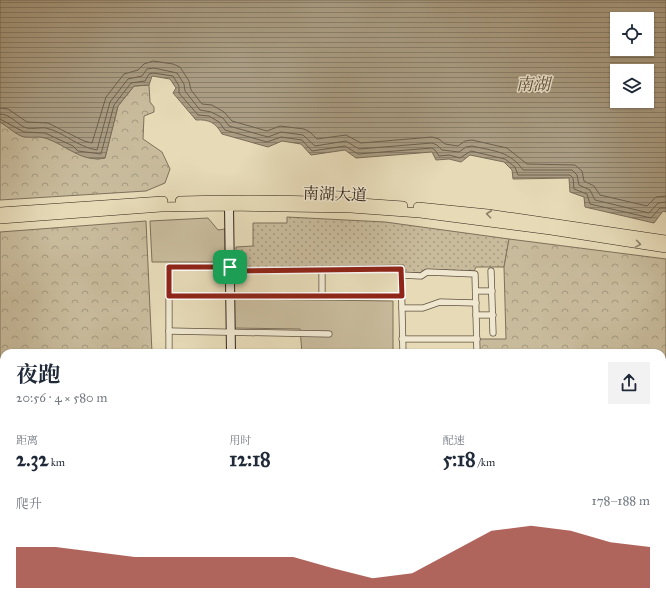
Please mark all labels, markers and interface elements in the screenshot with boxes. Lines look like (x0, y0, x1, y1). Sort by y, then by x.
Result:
map controls (610, 12, 654, 108)
button: locate (610, 12, 654, 56)
button: layers (610, 64, 654, 108)
water label: 南湖 (516, 74, 553, 95)
street label: 南湖大道 (303, 183, 367, 205)
one-way arrow (486, 210, 492, 219)
one-way arrow (635, 239, 641, 248)
pin (213, 250, 247, 284)
icon: arrive (219, 256, 241, 278)
text: 夜跑 (16, 361, 60, 388)
button: share (608, 362, 650, 404)
text: 20:56 · 4 × 580 m (16, 390, 107, 406)
text: 距离 (16, 434, 38, 447)
text: 用时 (229, 434, 251, 447)
text: 配速 (443, 434, 465, 447)
text: 2.32 (16, 447, 48, 471)
text: 12:18 (229, 447, 271, 471)
text: 5:18 (443, 447, 476, 471)
text: km (48, 456, 65, 469)
text: /km (476, 456, 495, 469)
text: 178–188 m (592, 493, 650, 509)
text: 爬升 (16, 496, 42, 512)

